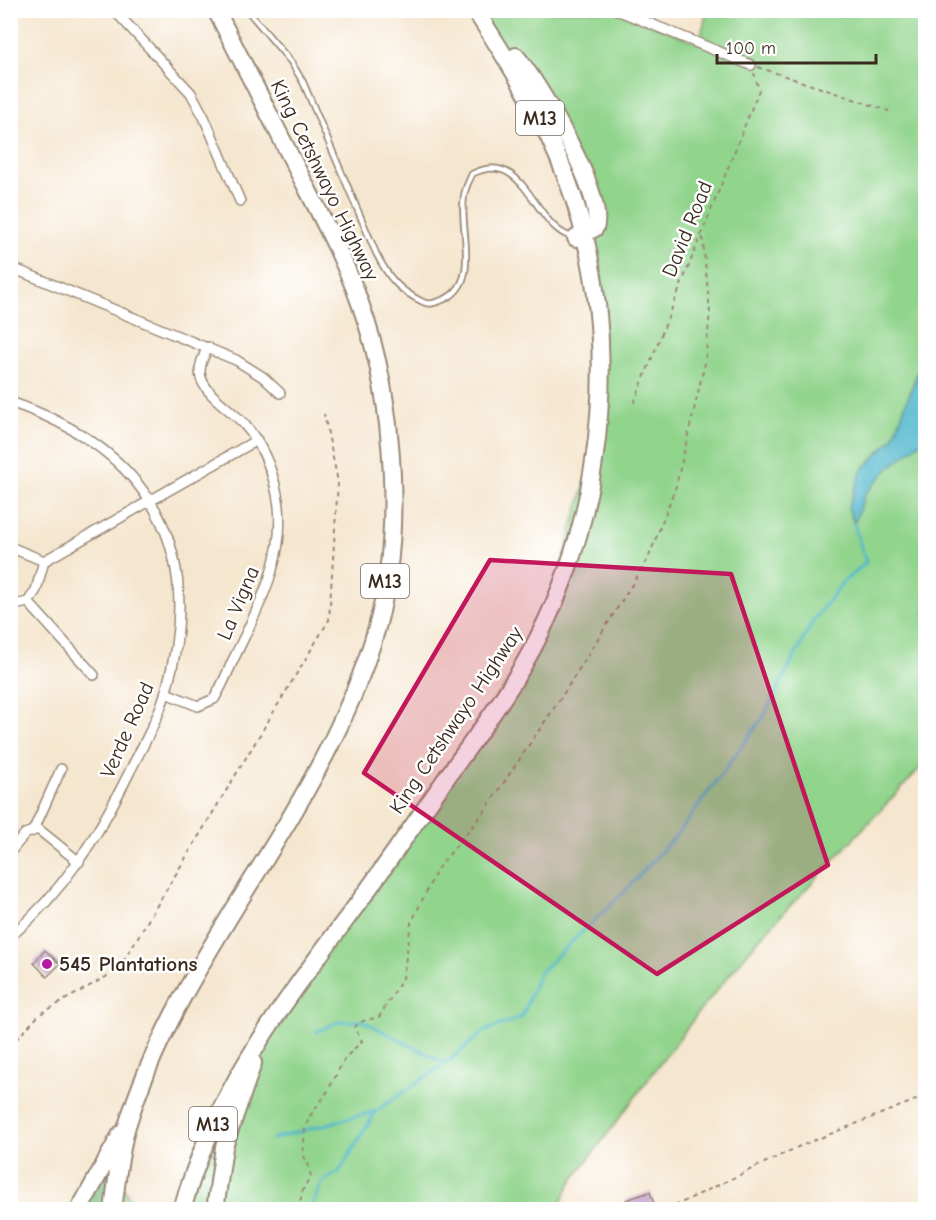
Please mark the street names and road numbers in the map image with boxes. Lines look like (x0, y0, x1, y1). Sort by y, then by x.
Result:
street label: King Cetshwayo Highway (266, 76, 384, 285)
road number: M13 (516, 101, 564, 135)
street label: David Road (657, 178, 717, 280)
street label: La Vigna (212, 563, 264, 643)
road number: M13 (361, 564, 409, 598)
street label: King Cetshwayo Highway (384, 621, 528, 818)
street label: Verde Road (95, 678, 159, 782)
road number: M13 (189, 1107, 237, 1141)

